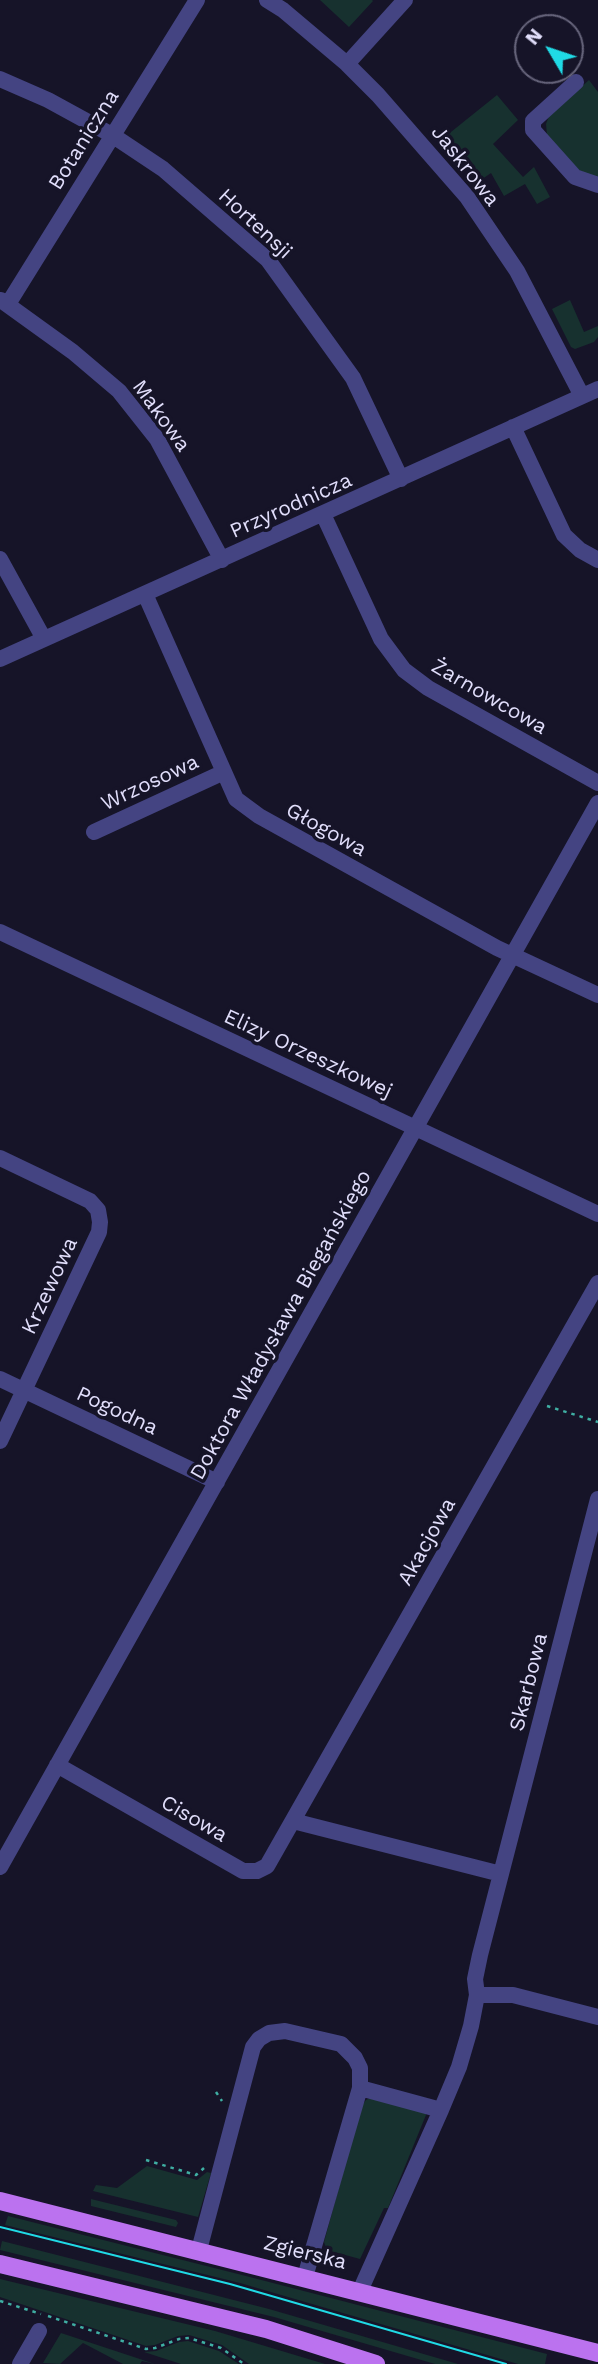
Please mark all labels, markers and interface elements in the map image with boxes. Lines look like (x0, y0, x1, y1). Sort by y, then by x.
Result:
north arrow (514, 14, 584, 84)
text: N (520, 24, 547, 49)
street label: Botaniczna (43, 85, 125, 195)
street label: Jaskrowa (425, 120, 505, 212)
street label: Hortensji (213, 183, 297, 265)
street label: Makowa (127, 375, 195, 457)
street label: Przyrodnicza (226, 468, 356, 544)
street label: Żarnowcowa (427, 654, 551, 740)
street label: Wrzosowa (97, 750, 203, 816)
street label: Głogowa (281, 798, 371, 862)
street label: Elizy Orzeszkowej (220, 1004, 396, 1104)
street label: Doktora Władysława Biegańskiego (185, 1166, 377, 1484)
street label: Krzewowa (17, 1234, 83, 1338)
street label: Pogodna (72, 1381, 162, 1441)
street label: Akacjowa (393, 1494, 461, 1590)
street label: Skarbowa (505, 1630, 553, 1734)
street label: Cisowa (156, 1790, 232, 1848)
street label: Zgierska (261, 2231, 349, 2275)

